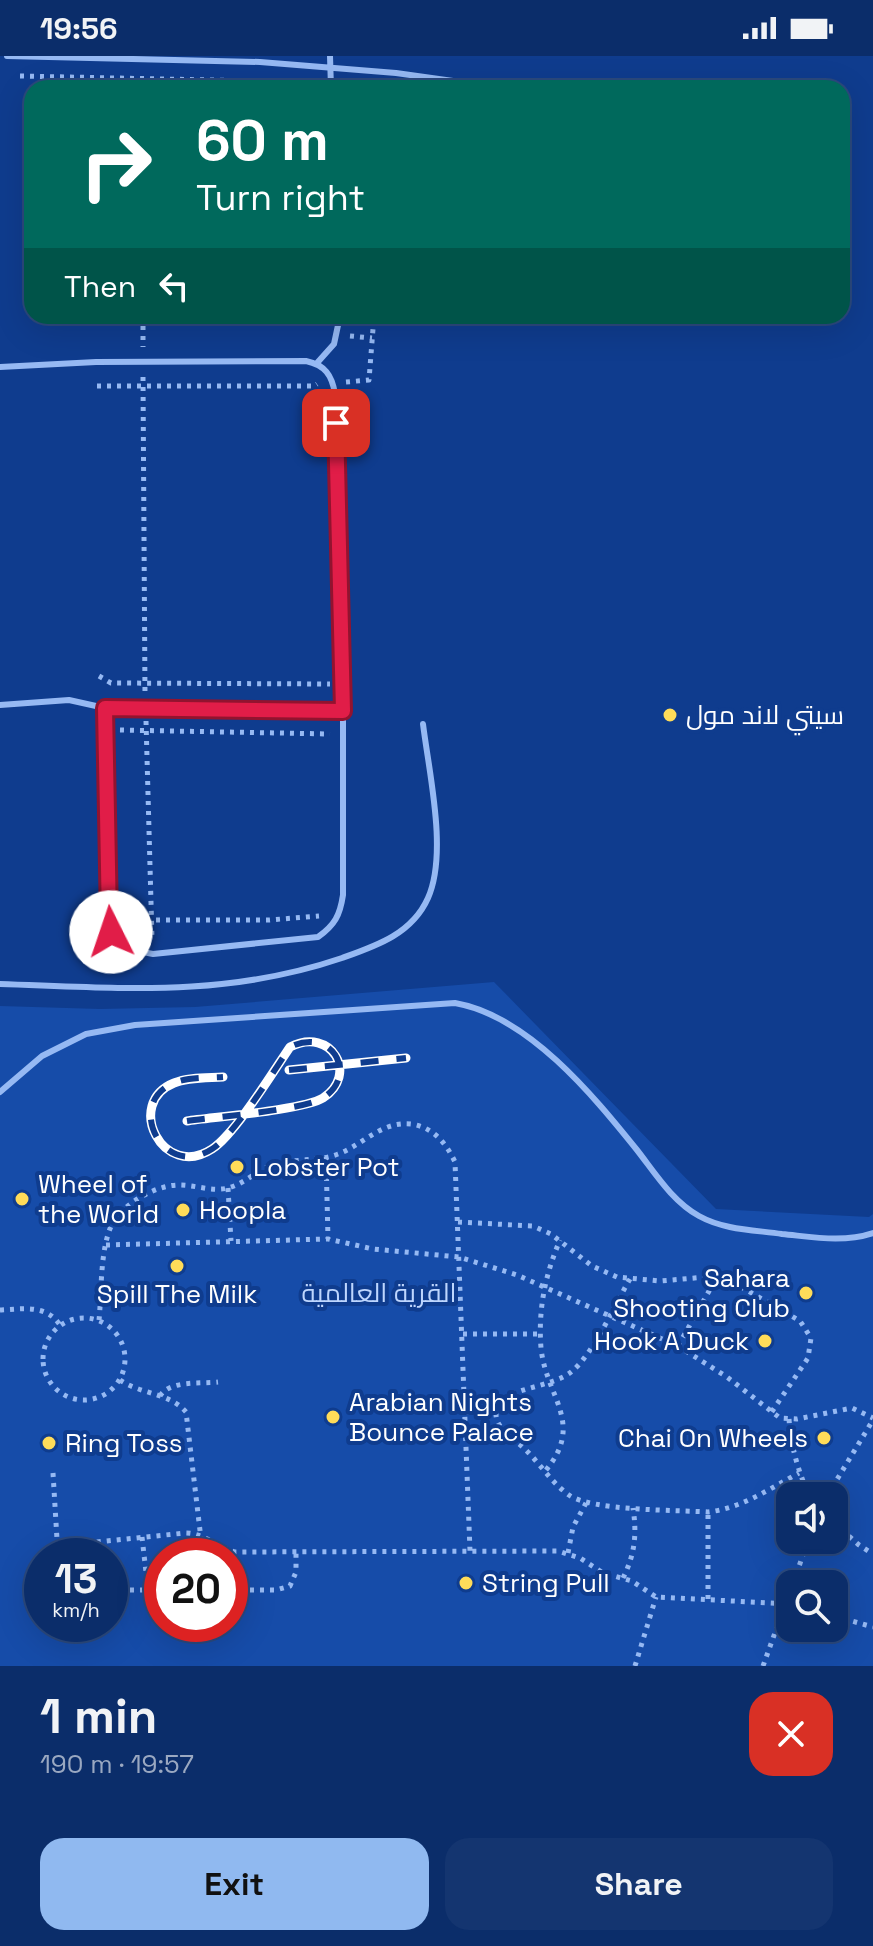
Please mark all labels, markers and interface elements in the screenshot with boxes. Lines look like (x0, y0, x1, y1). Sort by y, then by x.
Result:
text: 19:56 (40, 9, 118, 48)
text: 60 m (196, 105, 329, 176)
icon: right (64, 112, 168, 216)
text: Turn right (196, 175, 365, 221)
icon: left (152, 264, 196, 308)
text: Then (64, 267, 136, 306)
pin (302, 389, 370, 457)
icon: arrive (314, 401, 358, 445)
place label: سيتي لاند مول (686, 698, 844, 736)
marker: سيتي لاند مول (661, 706, 679, 724)
position arrow (69, 890, 153, 974)
place label: Lobster Pot (253, 1150, 399, 1184)
marker: Lobster Pot (228, 1158, 246, 1176)
place label: Wheel of the World (38, 1167, 159, 1231)
marker: Wheel of the World (13, 1190, 31, 1208)
place label: Hoopla (199, 1193, 286, 1227)
marker: Hoopla (174, 1201, 192, 1219)
marker: Spill The Milk (168, 1257, 186, 1275)
place label: Sahara Shooting Club (613, 1261, 790, 1325)
park label: القرية العالمية (301, 1276, 457, 1310)
place label: Spill The Milk (97, 1277, 257, 1311)
marker: Sahara Shooting Club (797, 1284, 815, 1302)
place label: Hook A Duck (594, 1324, 749, 1358)
marker: Hook A Duck (756, 1332, 774, 1350)
place label: Arabian Nights Bounce Palace (349, 1385, 534, 1449)
marker: Arabian Nights Bounce Palace (324, 1408, 342, 1426)
place label: Chai On Wheels (618, 1421, 808, 1455)
place label: Ring Toss (65, 1426, 183, 1460)
marker: Chai On Wheels (815, 1429, 833, 1447)
marker: Ring Toss (40, 1434, 58, 1452)
map controls (776, 1482, 848, 1642)
button: sound (776, 1482, 848, 1554)
speed limit sign: 20 (144, 1538, 248, 1642)
text: 13 (55, 1554, 97, 1605)
place label: String Pull (482, 1566, 610, 1600)
button: search (776, 1570, 848, 1642)
marker: String Pull (457, 1574, 475, 1592)
text: km/h (52, 1597, 100, 1623)
text: 1 min (40, 1686, 157, 1747)
button: close (749, 1692, 833, 1776)
text: 190 m · 19:57 (40, 1747, 194, 1781)
button: Exit (40, 1838, 429, 1930)
button: Share (445, 1838, 833, 1930)

